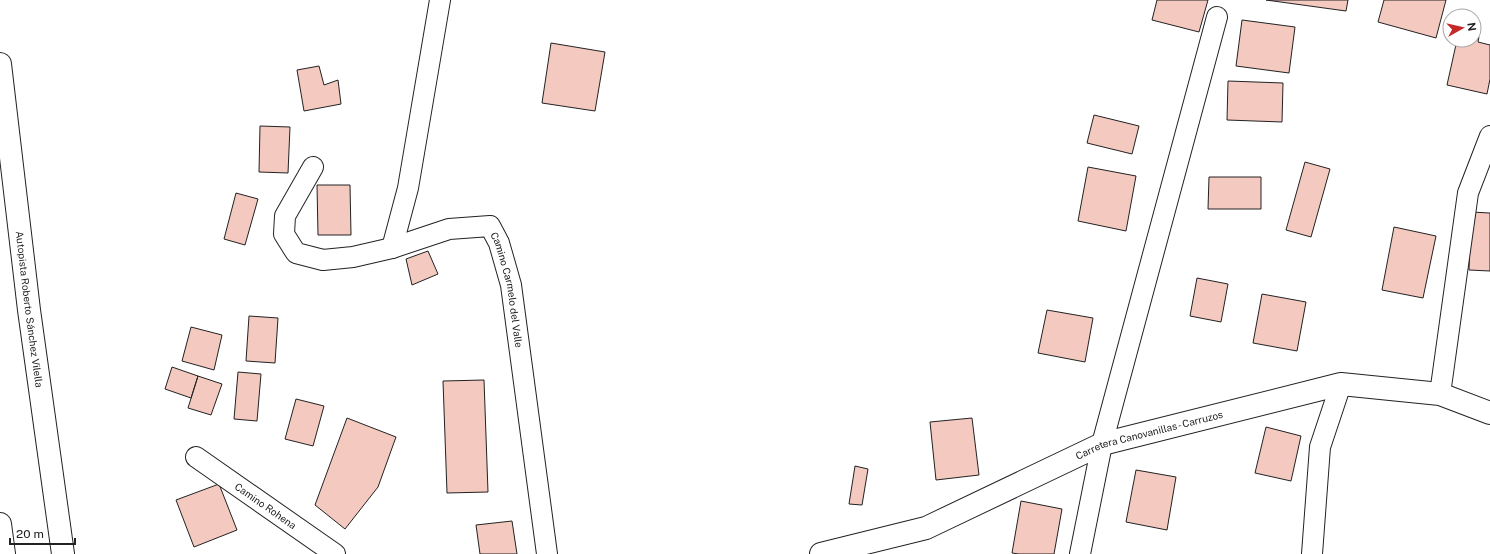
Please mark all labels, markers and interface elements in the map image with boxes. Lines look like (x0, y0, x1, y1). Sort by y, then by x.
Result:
north arrow (1442, 8, 1482, 48)
text: N (1465, 22, 1478, 32)
street label: Autopista Roberto Sánchez Vilella (14, 230, 46, 388)
street label: Camino Carmelo del Valle (488, 230, 525, 349)
street label: Carretera Canovanillas - Carruzos (1074, 408, 1224, 462)
street label: Camino Rohena (233, 480, 299, 531)
scale bar (10, 520, 75, 546)
text: 20 m (16, 527, 44, 541)

